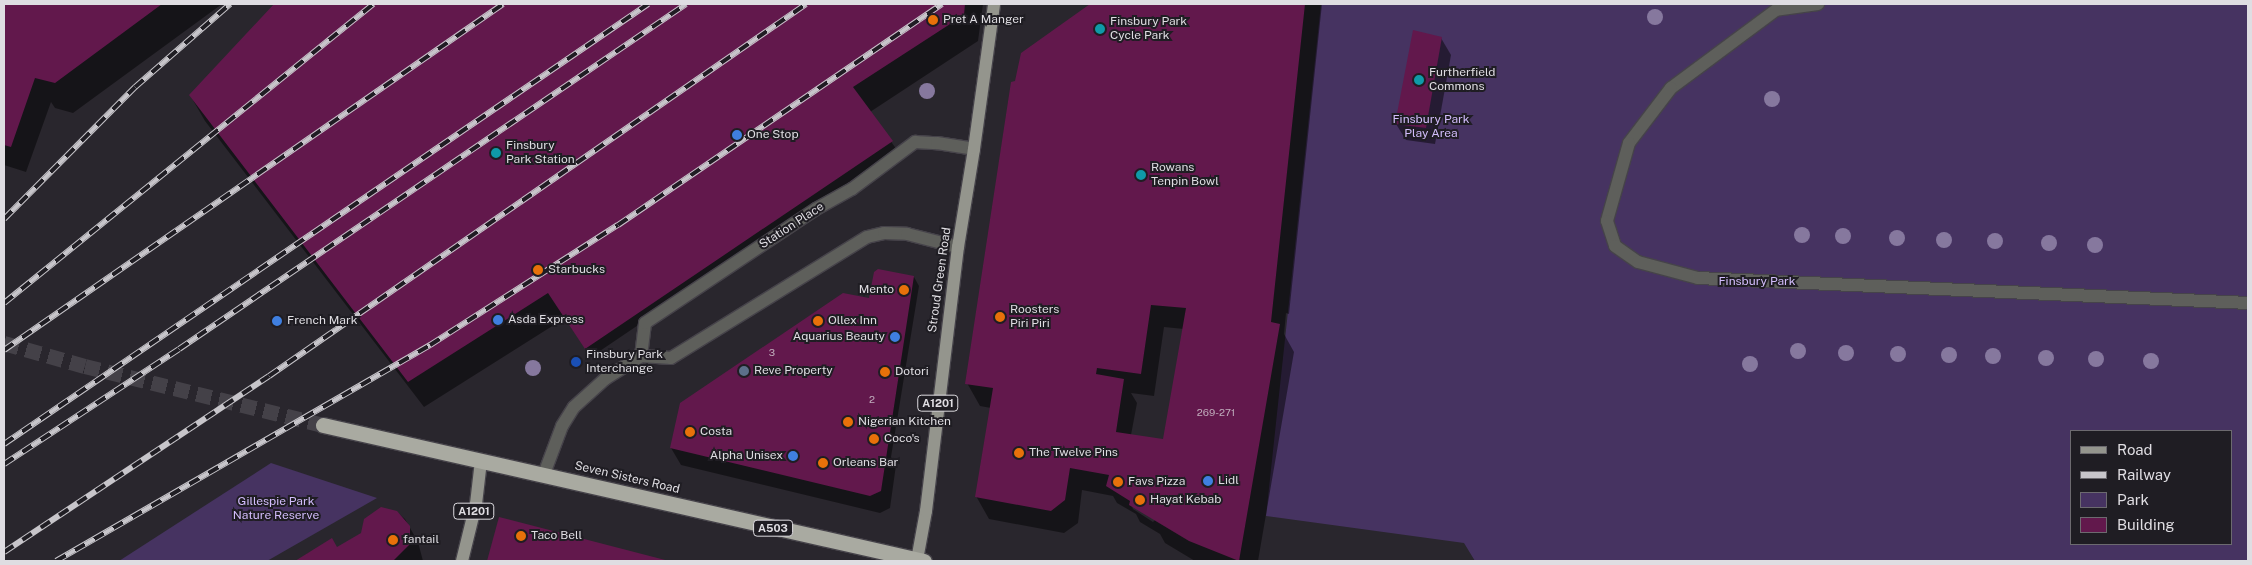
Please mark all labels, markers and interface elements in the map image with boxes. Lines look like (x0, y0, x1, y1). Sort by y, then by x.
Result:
place label: Pret A Manger (943, 13, 1024, 27)
marker: Pret A Manger (927, 14, 939, 26)
place label: Finsbury Park Cycle Park (1110, 15, 1187, 43)
marker: Finsbury Park Cycle Park (1094, 23, 1106, 35)
place label: Furtherfield Commons (1429, 66, 1495, 94)
marker: Furtherfield Commons (1413, 74, 1425, 86)
park label: Finsbury Park Play Area (1392, 113, 1470, 141)
place label: One Stop (747, 128, 799, 142)
marker: One Stop (731, 129, 743, 141)
place label: Finsbury Park Station (506, 139, 575, 167)
marker: Finsbury Park Station (490, 147, 502, 159)
place label: Rowans Tenpin Bowl (1151, 161, 1219, 189)
marker: Rowans Tenpin Bowl (1135, 169, 1147, 181)
street label: Station Place (757, 200, 827, 252)
street label: Stroud Green Road (925, 226, 955, 334)
place label: Starbucks (548, 263, 605, 277)
marker: Starbucks (532, 264, 544, 276)
park label: Finsbury Park (1718, 275, 1796, 289)
place label: Mento (859, 283, 894, 297)
marker: Mento (898, 284, 910, 296)
place label: Roosters Piri Piri (1010, 303, 1059, 331)
marker: Roosters Piri Piri (994, 311, 1006, 323)
place label: Asda Express (508, 313, 584, 327)
place label: French Mark (287, 314, 357, 328)
marker: Asda Express (492, 314, 504, 326)
place label: Ollex Inn (828, 314, 877, 328)
marker: French Mark (271, 315, 283, 327)
marker: Ollex Inn (812, 315, 824, 327)
place label: Aquarius Beauty (793, 330, 885, 344)
marker: Aquarius Beauty (889, 331, 901, 343)
house number: 3 (769, 347, 775, 359)
place label: Finsbury Park Interchange (586, 348, 663, 376)
marker: Finsbury Park Interchange (570, 356, 582, 368)
place label: Reve Property (754, 364, 833, 378)
marker: Reve Property (738, 365, 750, 377)
place label: Dotori (895, 365, 929, 379)
marker: Dotori (879, 366, 891, 378)
house number: 2 (869, 394, 875, 406)
road number: A1201 (917, 394, 959, 412)
house number: 269-271 (1197, 407, 1235, 419)
place label: Nigerian Kitchen (858, 415, 951, 429)
marker: Nigerian Kitchen (842, 416, 854, 428)
place label: Costa (700, 425, 732, 439)
marker: Costa (684, 426, 696, 438)
legend (2070, 430, 2232, 545)
place label: Coco's (884, 432, 920, 446)
marker: Coco's (868, 433, 880, 445)
text: Road (2117, 441, 2153, 458)
place label: The Twelve Pins (1029, 446, 1118, 460)
marker: The Twelve Pins (1013, 447, 1025, 459)
place label: Alpha Unisex (710, 449, 783, 463)
marker: Alpha Unisex (787, 450, 799, 462)
place label: Orleans Bar (833, 456, 898, 470)
marker: Orleans Bar (817, 457, 829, 469)
street label: Seven Sisters Road (573, 459, 681, 497)
text: Railway (2117, 466, 2171, 483)
place label: Lidl (1218, 474, 1239, 488)
place label: Favs Pizza (1128, 475, 1185, 489)
marker: Lidl (1202, 475, 1214, 487)
marker: Favs Pizza (1112, 476, 1124, 488)
text: Park (2117, 491, 2149, 508)
place label: Hayat Kebab (1150, 493, 1221, 507)
marker: Hayat Kebab (1134, 494, 1146, 506)
park label: Gillespie Park Nature Reserve (233, 495, 319, 523)
road number: A1201 (453, 502, 495, 520)
text: Building (2117, 516, 2175, 533)
road number: A503 (753, 520, 793, 536)
place label: Taco Bell (531, 529, 582, 543)
marker: Taco Bell (515, 530, 527, 542)
place label: fantail (403, 533, 439, 547)
marker: fantail (387, 534, 399, 546)

